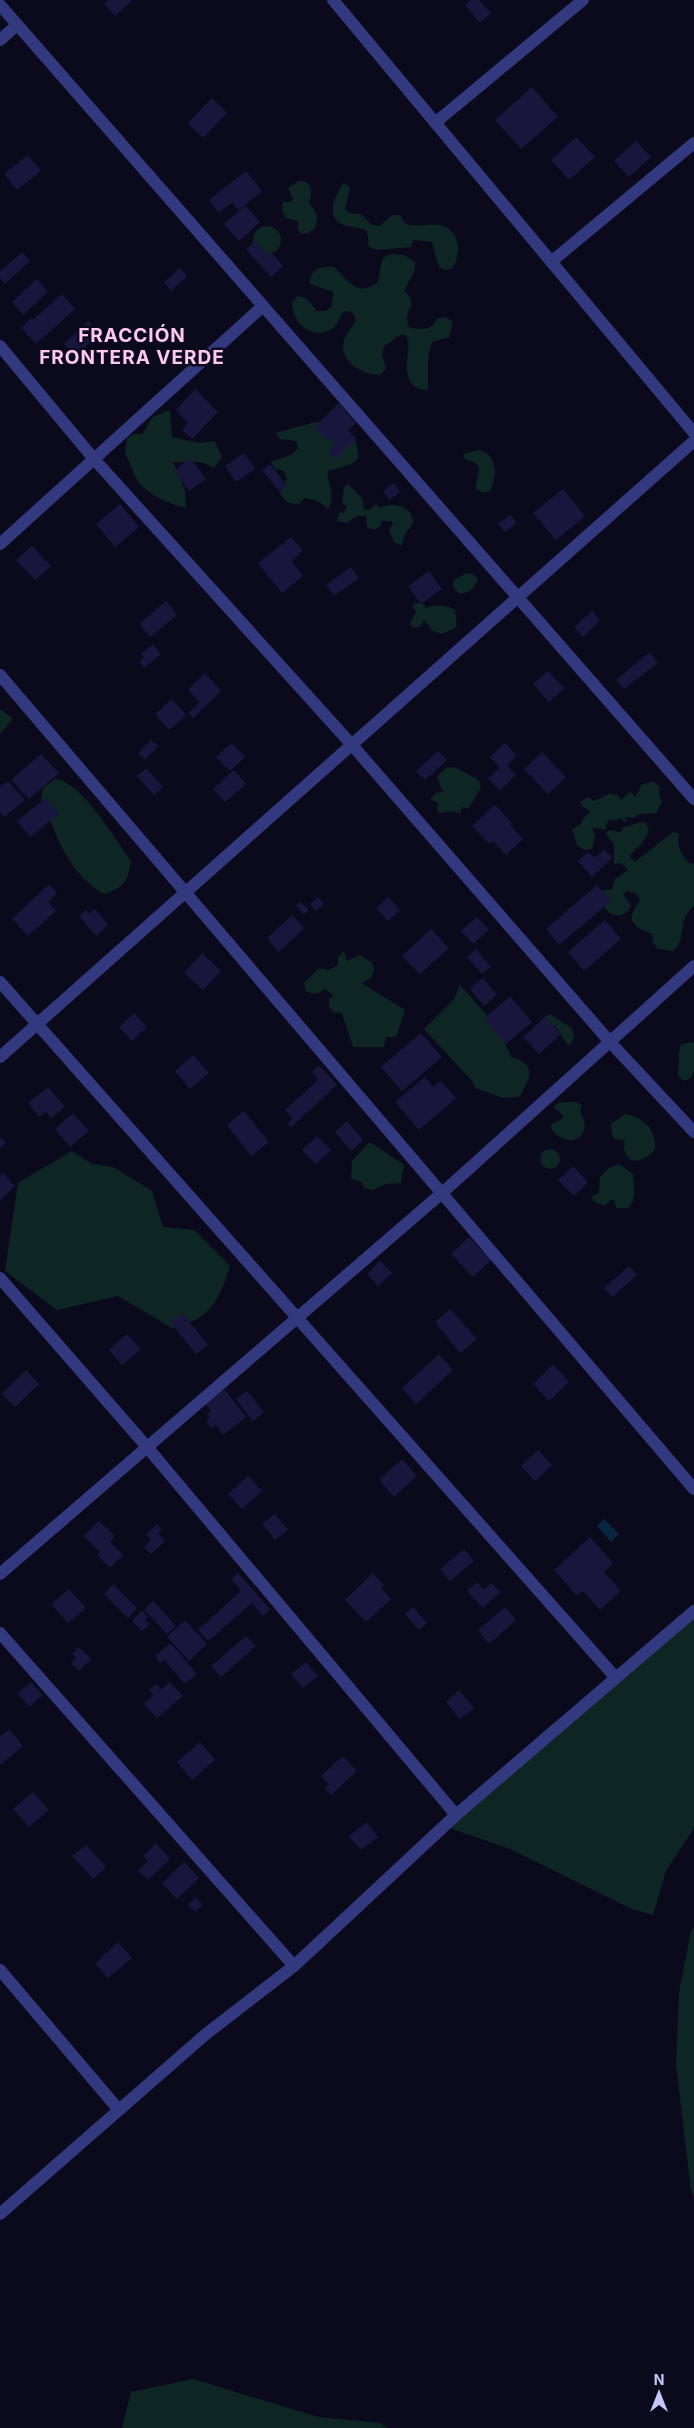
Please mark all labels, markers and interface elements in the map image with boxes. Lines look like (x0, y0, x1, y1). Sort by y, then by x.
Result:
district label: FRACCIÓN FRONTERA VERDE (39, 324, 225, 369)
north arrow (634, 2368, 684, 2418)
text: N (654, 2371, 664, 2388)

